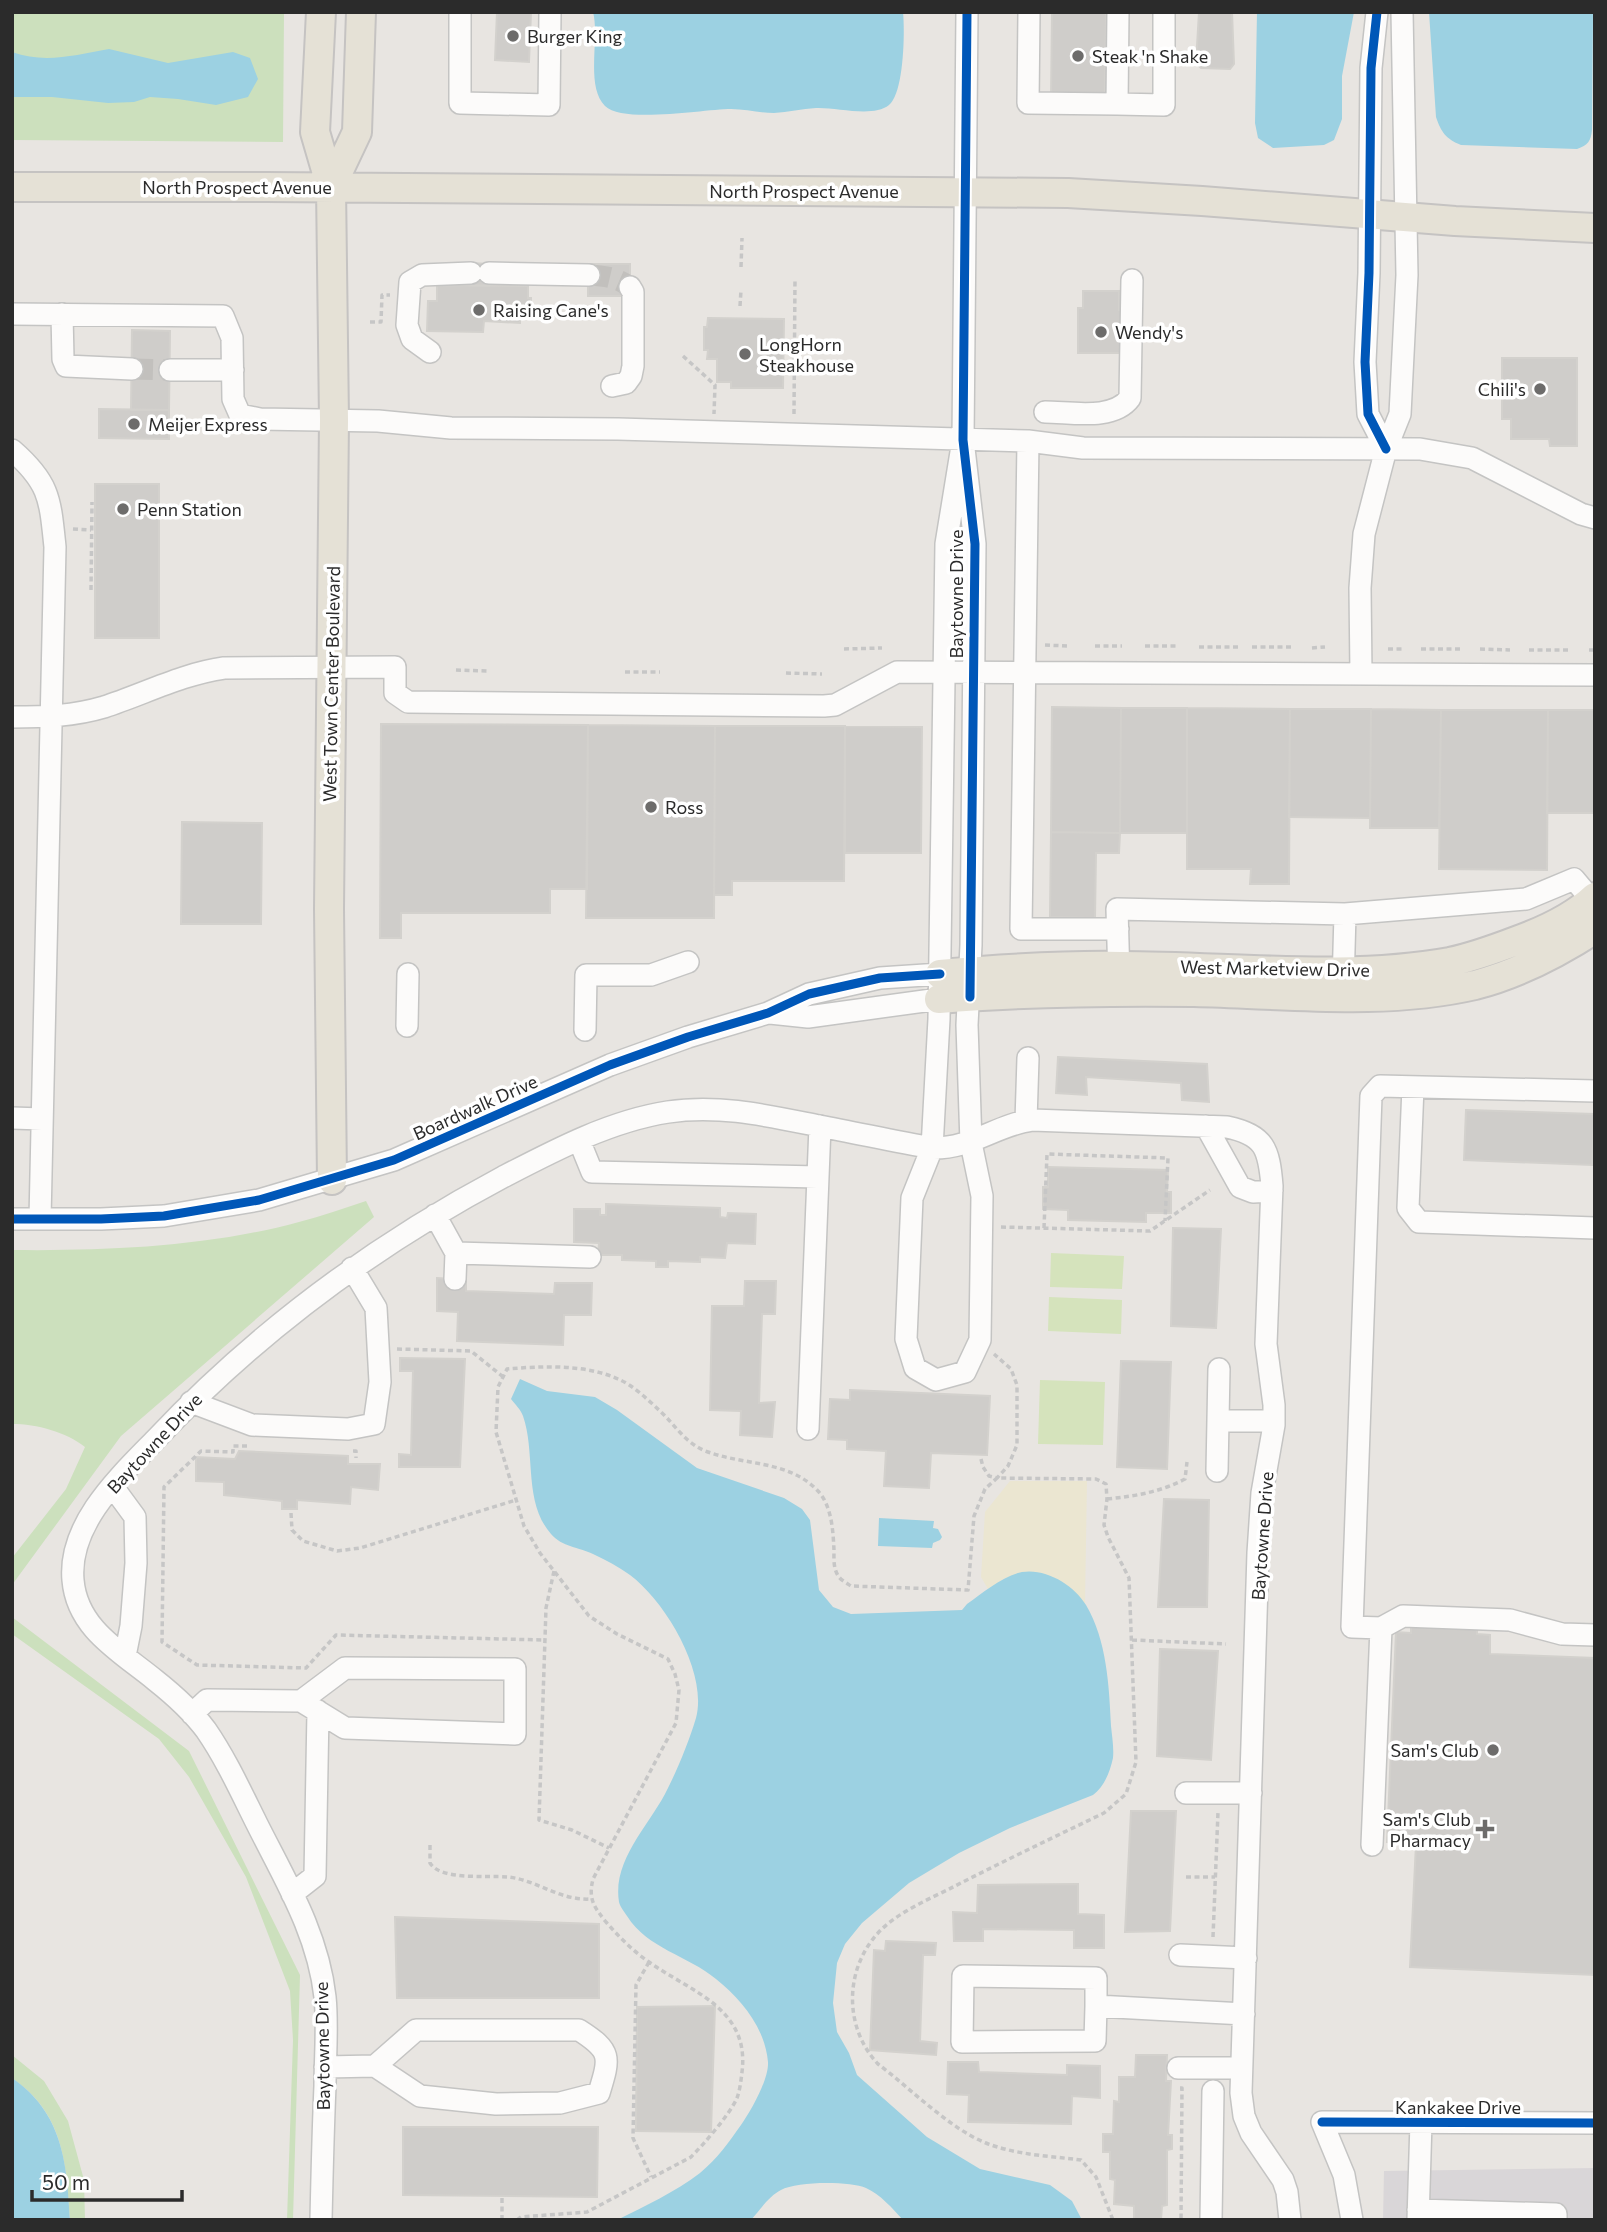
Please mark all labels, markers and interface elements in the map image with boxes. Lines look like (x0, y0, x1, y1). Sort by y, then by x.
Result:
place label: Burger King (527, 25, 623, 47)
marker: Burger King (505, 28, 521, 44)
place label: Steak 'n Shake (1092, 45, 1208, 67)
marker: Steak 'n Shake (1070, 48, 1086, 64)
street label: North Prospect Avenue (142, 176, 332, 198)
street label: North Prospect Avenue (709, 180, 899, 202)
place label: Raising Cane's (493, 299, 609, 321)
marker: Raising Cane's (471, 302, 487, 318)
place label: Wendy's (1115, 321, 1183, 343)
marker: Wendy's (1093, 324, 1109, 340)
place label: LongHorn Steakhouse (759, 333, 854, 376)
marker: LongHorn Steakhouse (737, 346, 753, 362)
place label: Chili's (1478, 378, 1526, 400)
marker: Chili's (1532, 381, 1548, 397)
place label: Meijer Express (148, 413, 268, 435)
marker: Meijer Express (126, 416, 142, 432)
place label: Penn Station (137, 498, 242, 520)
marker: Penn Station (115, 501, 131, 517)
street label: Baytowne Drive (945, 530, 967, 658)
street label: West Town Center Boulevard (318, 566, 344, 802)
place label: Ross (665, 796, 703, 818)
marker: Ross (643, 799, 659, 815)
street label: West Marketview Drive (1180, 955, 1370, 981)
street label: Boardwalk Drive (409, 1070, 541, 1144)
street label: Baytowne Drive (102, 1388, 206, 1498)
street label: Baytowne Drive (1247, 1471, 1277, 1601)
place label: Sam's Club (1390, 1739, 1479, 1761)
marker: Sam's Club (1485, 1742, 1501, 1758)
place label: Sam's Club Pharmacy (1382, 1808, 1471, 1851)
marker: Sam's Club Pharmacy (1477, 1821, 1493, 1837)
street label: Baytowne Drive (310, 1981, 334, 2111)
street label: Kankakee Drive (1395, 2096, 1521, 2118)
scale bar (32, 2158, 182, 2202)
text: 50 m (42, 2169, 90, 2194)

